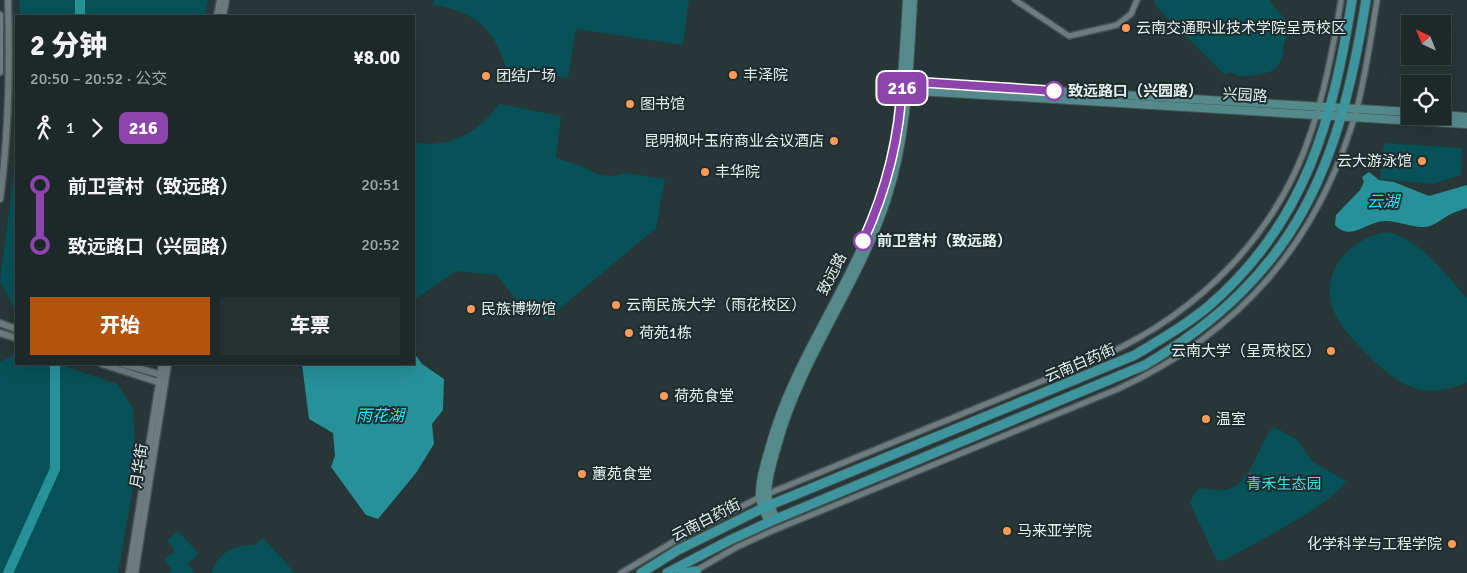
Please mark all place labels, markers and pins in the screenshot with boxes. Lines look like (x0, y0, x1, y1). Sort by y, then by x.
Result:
place label: 云南交通职业技术学院呈贡校区 (1136, 19, 1346, 37)
marker: 云南交通职业技术学院呈贡校区 (1120, 22, 1132, 34)
place label: 丰泽院 (743, 66, 788, 84)
place label: 团结广场 (496, 67, 556, 85)
marker: 丰泽院 (727, 69, 739, 81)
marker: 团结广场 (480, 70, 492, 82)
marker: 致远路口（兴园路） (1044, 81, 1064, 101)
place label: 致远路口（兴园路） (1068, 82, 1203, 100)
place label: 图书馆 (640, 95, 685, 113)
marker: 图书馆 (624, 98, 636, 110)
place label: 昆明枫叶玉府商业会议酒店 (644, 132, 824, 150)
marker: 昆明枫叶玉府商业会议酒店 (828, 135, 840, 147)
place label: 云大游泳馆 (1337, 152, 1412, 170)
marker: 云大游泳馆 (1416, 155, 1428, 167)
place label: 丰华院 (715, 163, 760, 181)
marker: 丰华院 (699, 166, 711, 178)
marker: 前卫营村（致远路） (853, 231, 873, 251)
place label: 前卫营村（致远路） (877, 232, 1012, 250)
place label: 云南民族大学（雨花校区） (626, 296, 806, 314)
marker: 云南民族大学（雨花校区） (610, 299, 622, 311)
place label: 民族博物馆 (481, 300, 556, 318)
marker: 民族博物馆 (465, 303, 477, 315)
place label: 荷苑1栋 (639, 324, 692, 342)
marker: 荷苑1栋 (623, 327, 635, 339)
place label: 云南大学（呈贡校区） (1171, 342, 1321, 360)
marker: 云南大学（呈贡校区） (1325, 345, 1337, 357)
place label: 荷苑食堂 (674, 387, 734, 405)
marker: 荷苑食堂 (658, 390, 670, 402)
place label: 温室 (1216, 410, 1246, 428)
marker: 温室 (1200, 413, 1212, 425)
place label: 蕙苑食堂 (592, 465, 652, 483)
marker: 蕙苑食堂 (576, 468, 588, 480)
place label: 马来亚学院 (1017, 522, 1092, 540)
marker: 马来亚学院 (1001, 525, 1013, 537)
place label: 化学科学与工程学院 (1307, 535, 1442, 553)
marker: 化学科学与工程学院 (1446, 538, 1458, 550)

